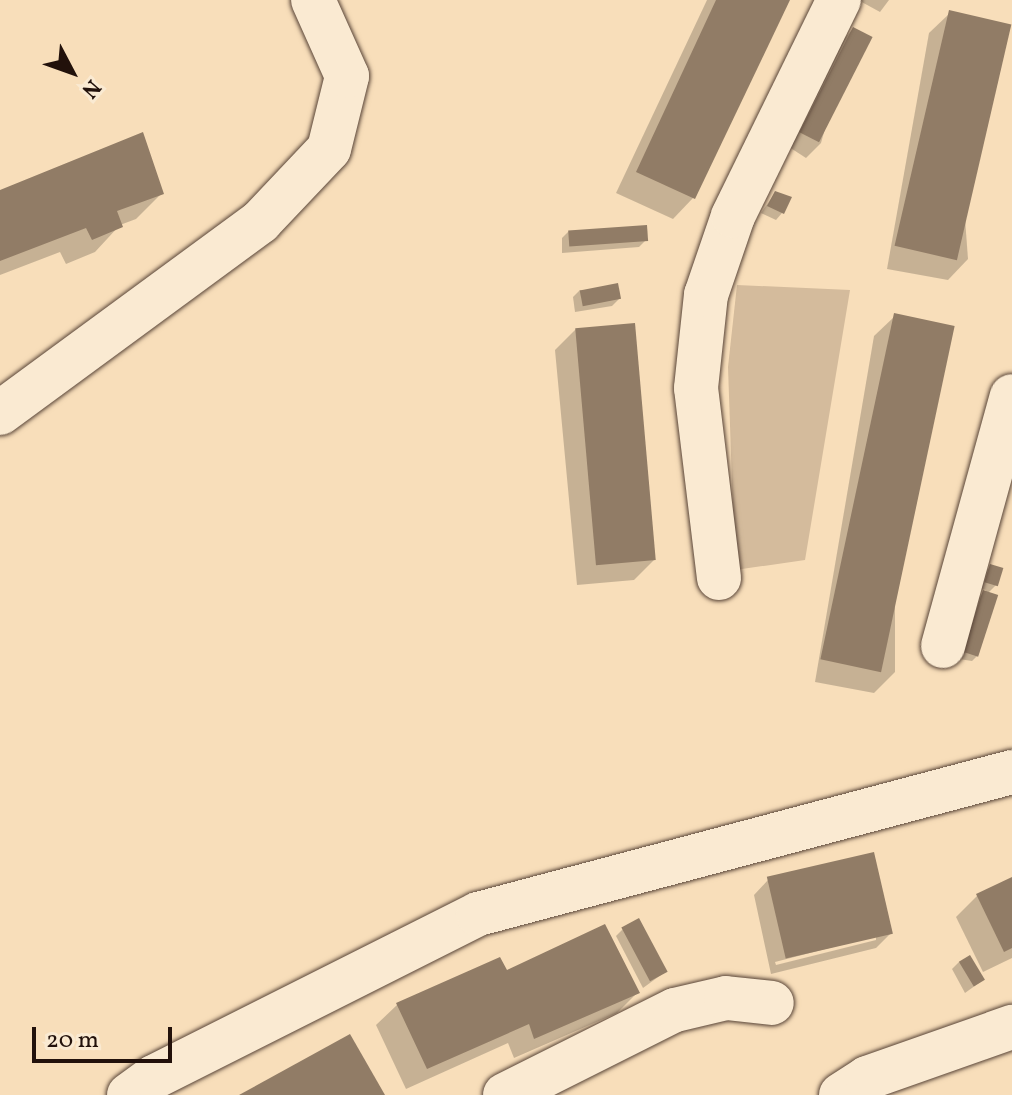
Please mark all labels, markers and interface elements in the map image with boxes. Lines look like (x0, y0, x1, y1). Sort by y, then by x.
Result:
north arrow (32, 32, 112, 112)
text: N (74, 72, 107, 104)
scale bar (36, 1011, 176, 1061)
text: 20 m (46, 1024, 99, 1058)

